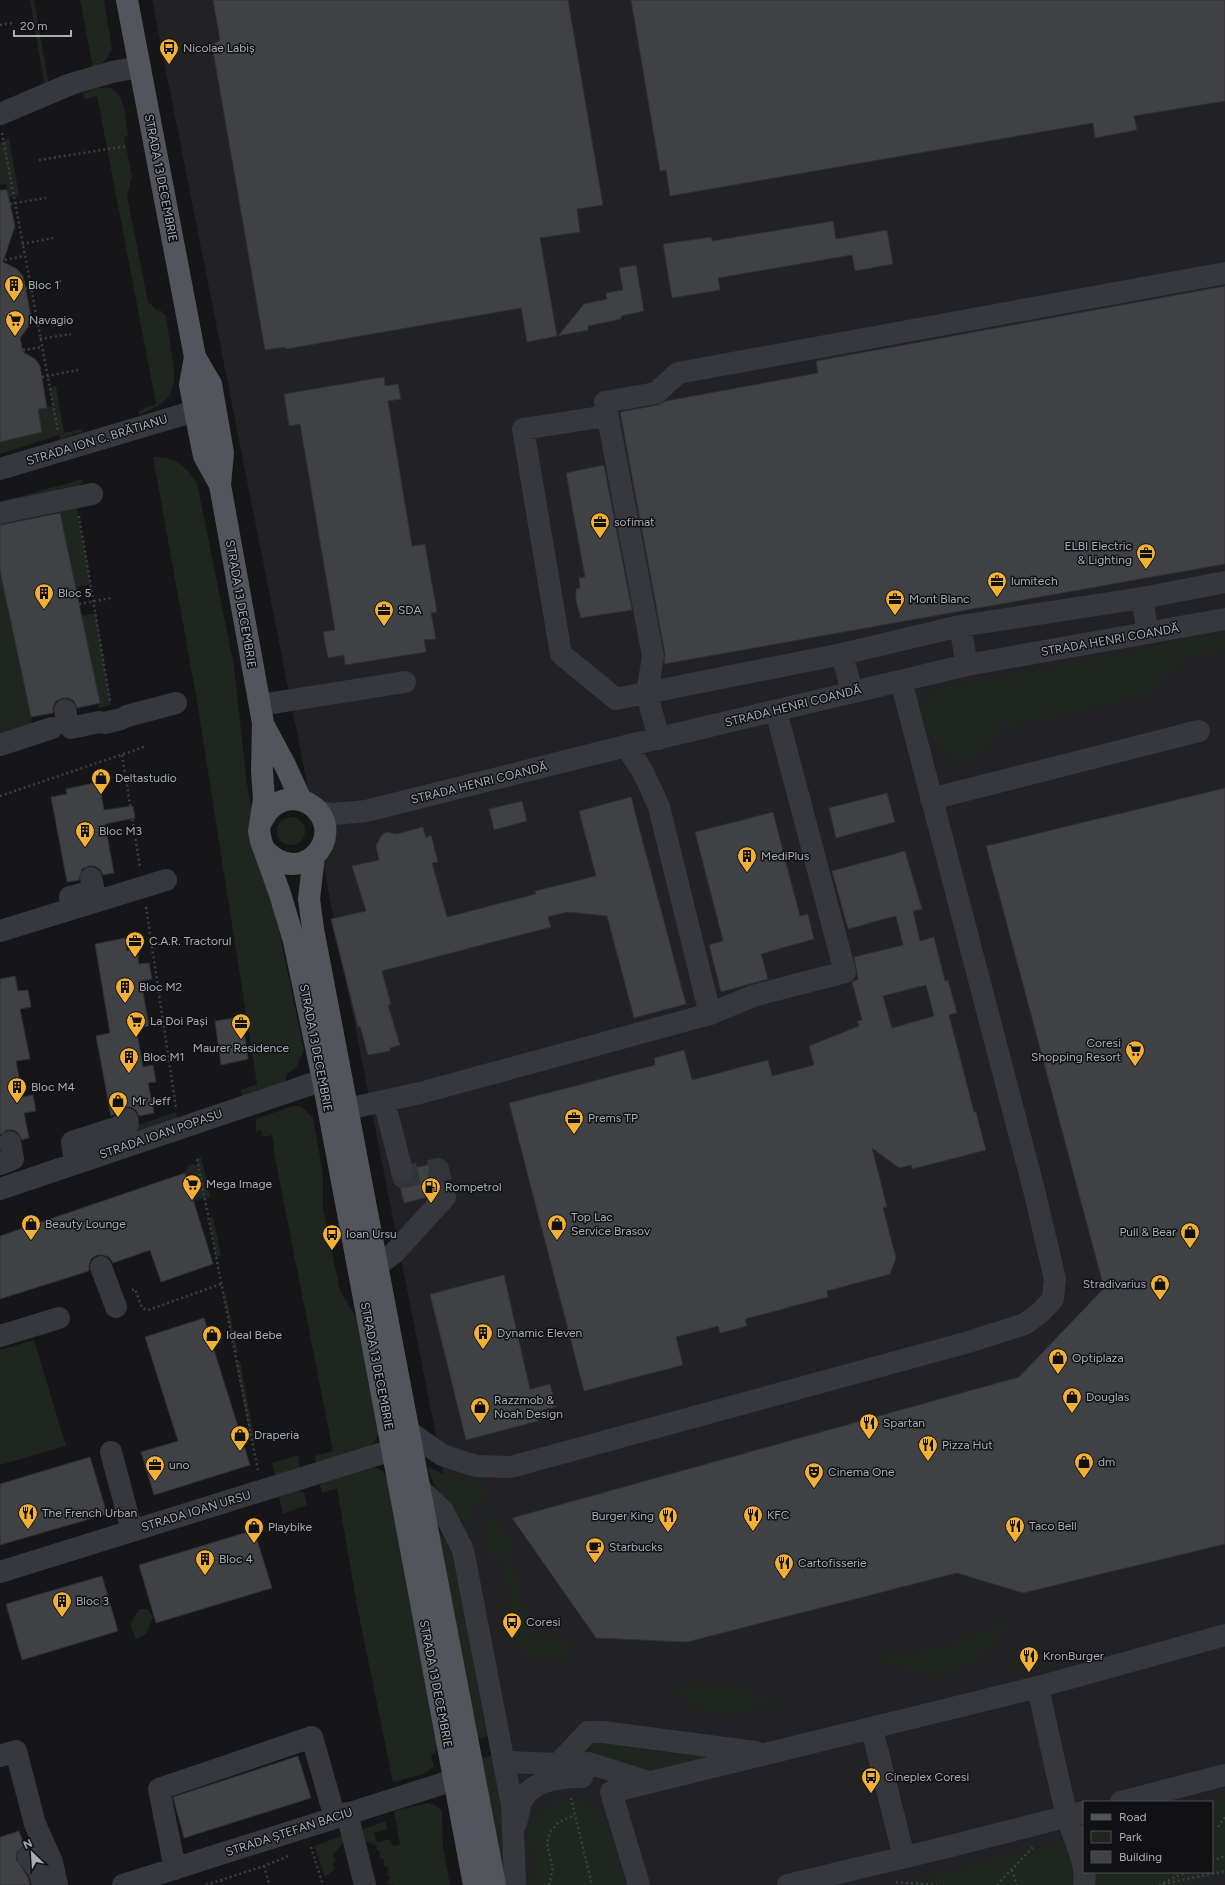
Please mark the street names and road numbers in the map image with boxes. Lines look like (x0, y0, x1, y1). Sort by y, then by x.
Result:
street label: STRADA 13 DECEMBRIE (142, 113, 180, 243)
street label: STRADA ION C. BRĂTIANU (25, 412, 169, 468)
street label: STRADA 13 DECEMBRIE (223, 539, 259, 669)
street label: STRADA HENRI COANDĂ (1040, 621, 1180, 659)
street label: STRADA HENRI COANDĂ (723, 682, 863, 730)
street label: STRADA HENRI COANDĂ (409, 759, 549, 807)
street label: STRADA 13 DECEMBRIE (297, 983, 335, 1113)
street label: STRADA IOAN POPASU (98, 1106, 224, 1162)
street label: STRADA 13 DECEMBRIE (358, 1301, 396, 1431)
street label: STRADA IOAN URSU (140, 1488, 252, 1534)
street label: STRADA 13 DECEMBRIE (417, 1619, 455, 1749)
street label: STRADA ȘTEFAN BACIU (224, 1805, 354, 1859)

